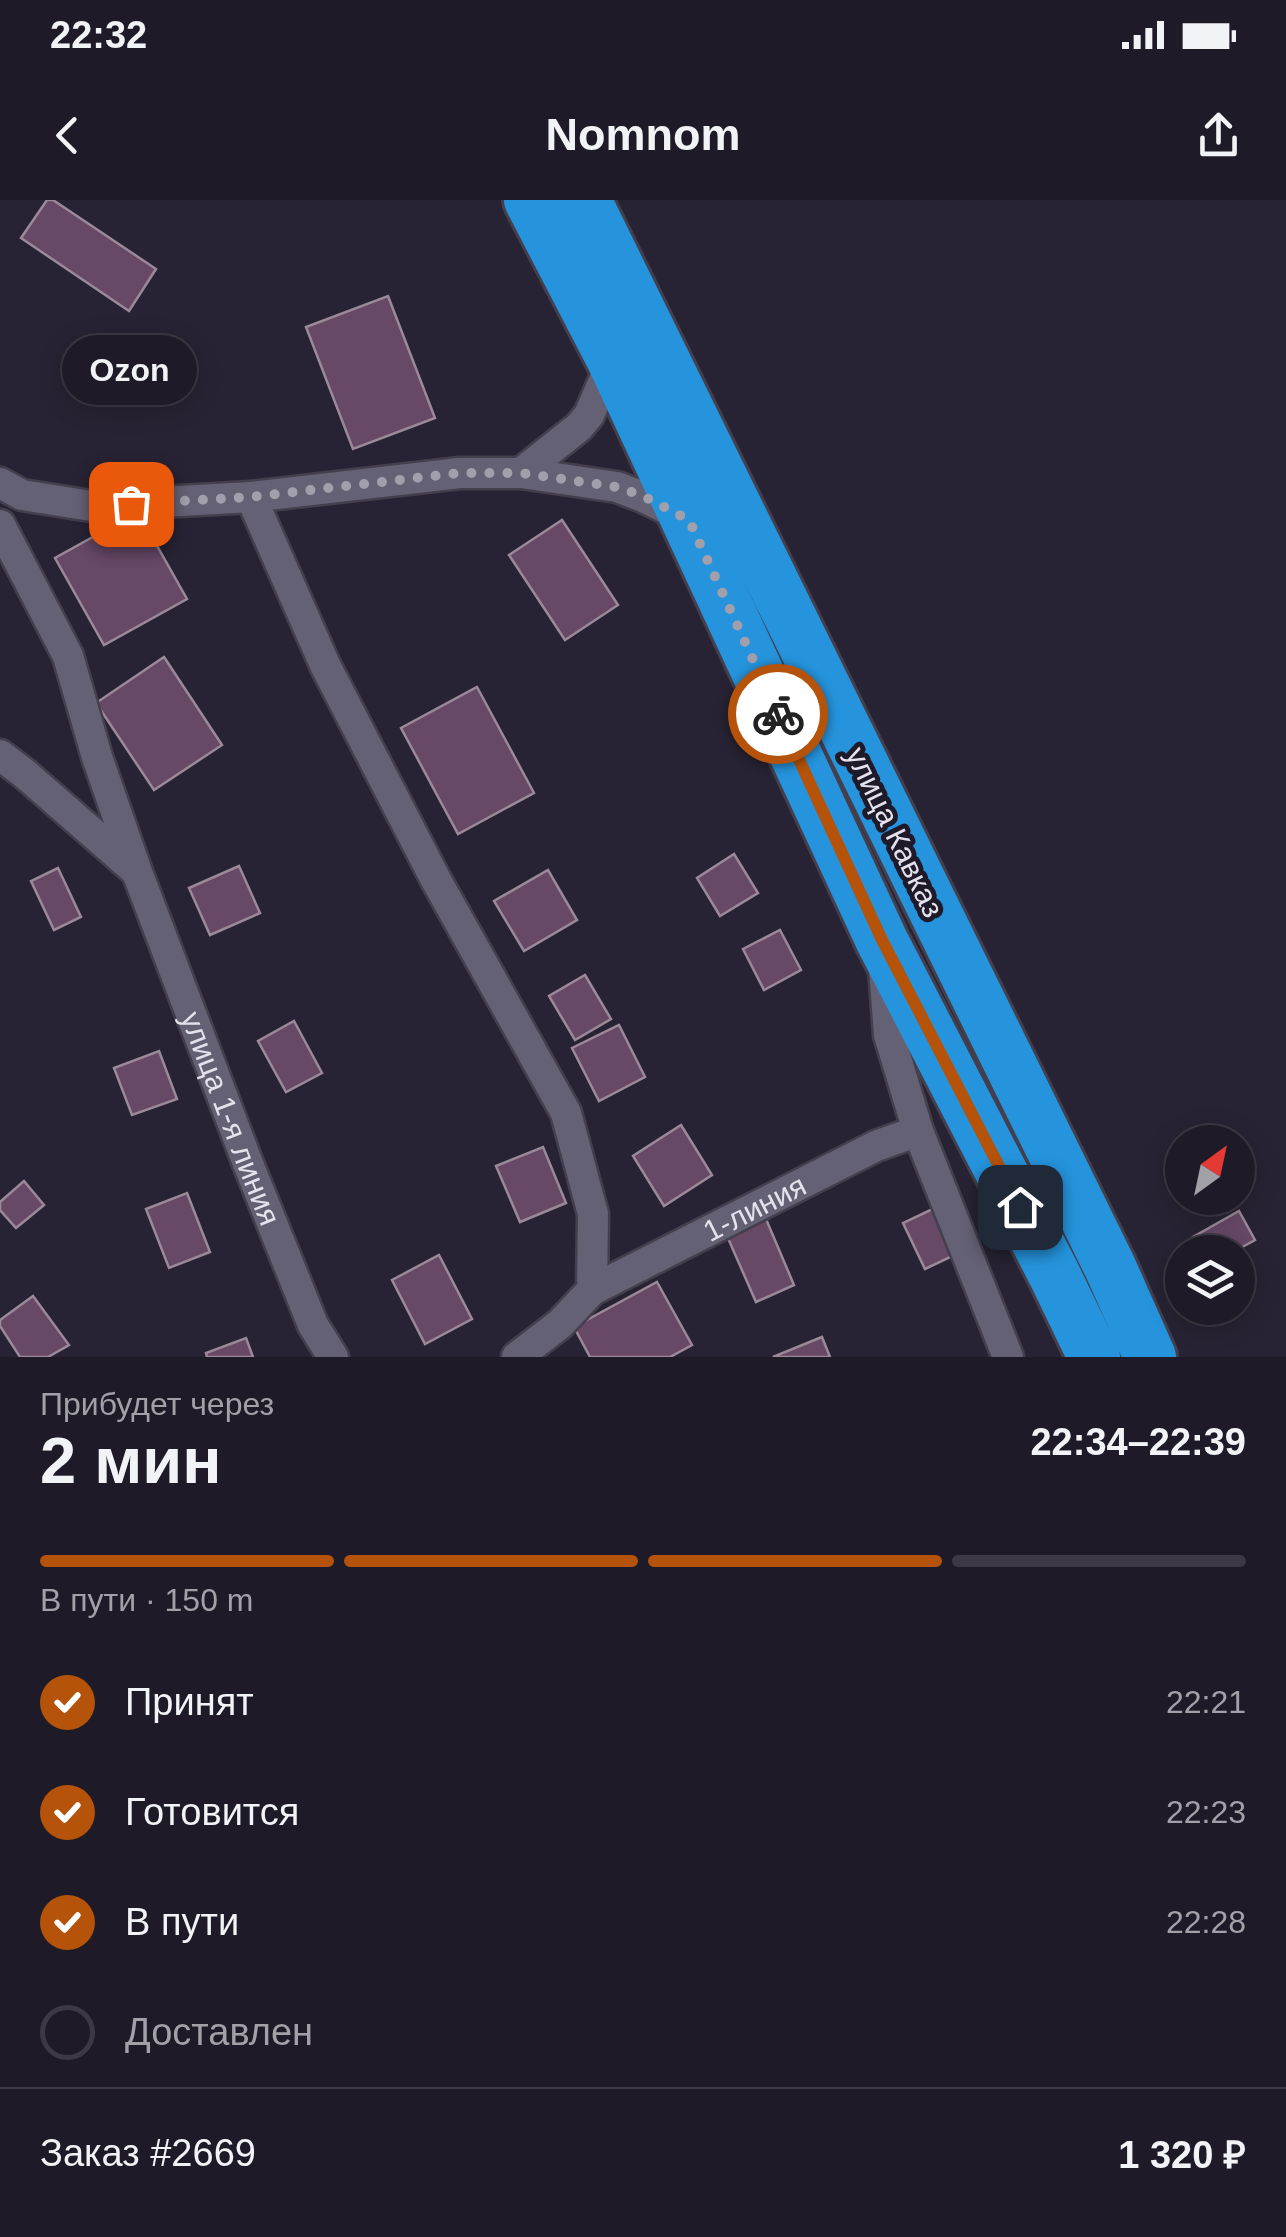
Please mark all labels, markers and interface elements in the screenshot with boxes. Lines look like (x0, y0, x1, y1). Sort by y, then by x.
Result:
text: 22:32 (50, 14, 147, 56)
icon: back (40, 108, 95, 163)
icon: share (1191, 108, 1246, 163)
text: Nomnom (546, 109, 741, 160)
callout: Ozon (64, 334, 198, 404)
text: Ozon (90, 352, 169, 388)
pin (89, 462, 174, 547)
icon: bag (104, 477, 159, 532)
courier (728, 664, 828, 764)
icon: bike (751, 687, 806, 742)
street label: улица Кавказ (840, 742, 950, 922)
street label: улица 1-я линия (175, 1007, 287, 1230)
north arrow (1165, 1125, 1255, 1215)
map controls (1165, 1125, 1255, 1325)
pin (978, 1165, 1063, 1250)
street label: 1-линия (698, 1168, 811, 1247)
icon: home (993, 1180, 1048, 1235)
button: layers (1165, 1235, 1255, 1325)
text: Прибудет через (40, 1386, 274, 1422)
text: 22:34–22:39 (1030, 1421, 1246, 1463)
text: 2 мин (40, 1424, 222, 1497)
text: В пути · 150 m (40, 1582, 253, 1618)
icon: check (40, 1675, 95, 1730)
text: Принят (125, 1681, 254, 1723)
text: 22:21 (1166, 1684, 1246, 1720)
icon: check (40, 1785, 95, 1840)
text: Готовится (125, 1791, 299, 1833)
text: 22:23 (1166, 1794, 1246, 1830)
icon: check (40, 1895, 95, 1950)
text: В пути (125, 1901, 239, 1943)
text: 22:28 (1166, 1904, 1246, 1940)
text: Доставлен (125, 2011, 313, 2053)
text: Заказ #2669 (40, 2132, 256, 2174)
text: 1 320 ₽ (1118, 2134, 1246, 2176)

